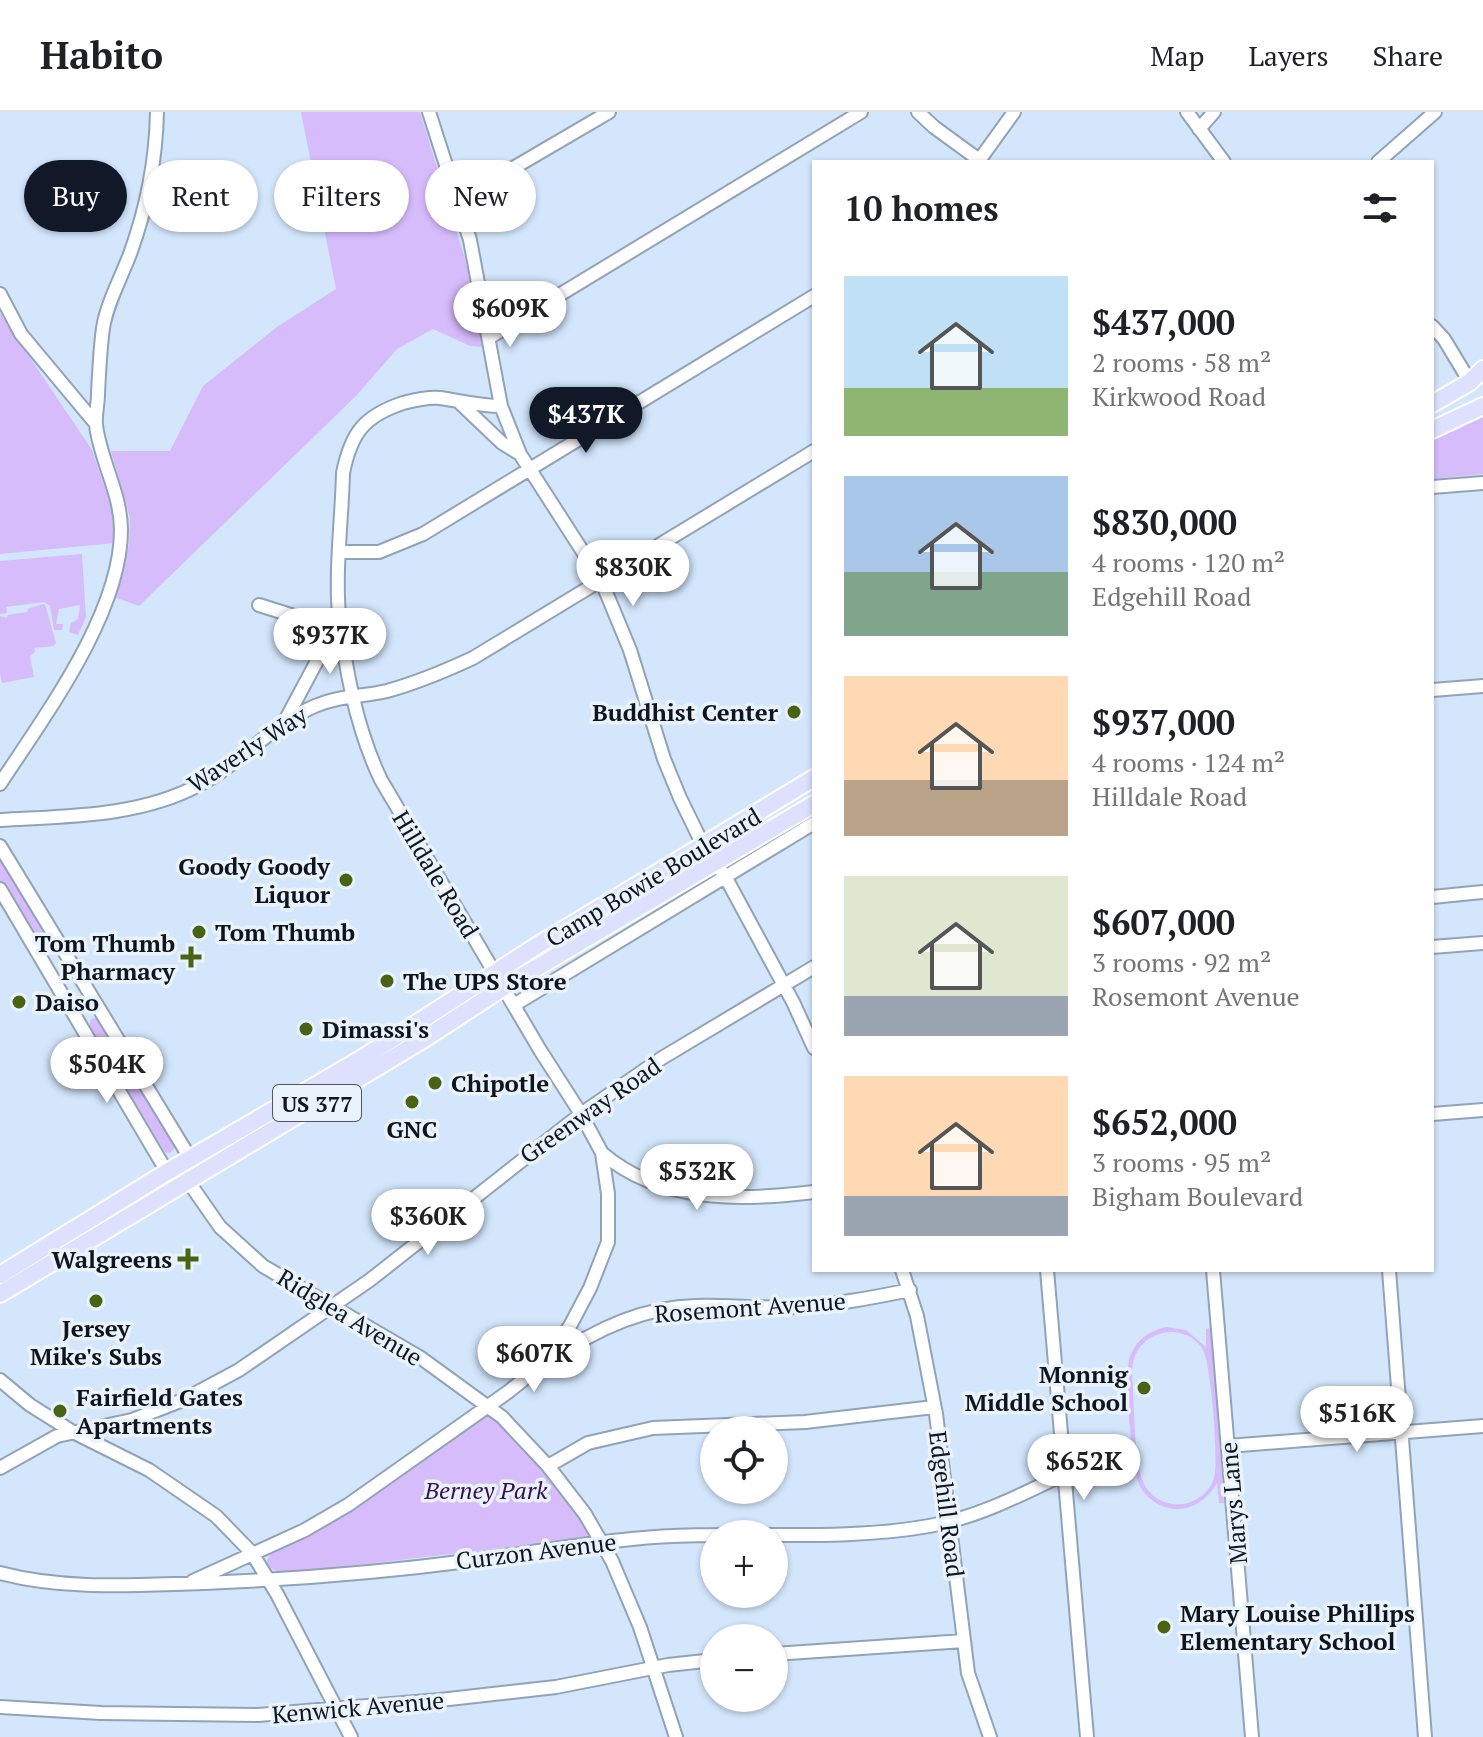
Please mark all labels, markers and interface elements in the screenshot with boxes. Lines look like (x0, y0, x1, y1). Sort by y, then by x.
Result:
text: Habito (40, 30, 163, 80)
text: Map (1150, 37, 1204, 74)
text: Layers (1248, 37, 1329, 74)
text: Share (1373, 37, 1443, 74)
chip: Buy (24, 160, 127, 232)
chip: Rent (143, 160, 258, 232)
chip: Filters (274, 160, 409, 232)
chip: New (425, 160, 536, 232)
text: 10 homes (844, 186, 999, 231)
icon: filters (1358, 186, 1402, 230)
pin: $609K (454, 281, 566, 349)
text: $609K (471, 290, 549, 324)
text: $437,000 (1092, 300, 1235, 345)
icon: home (908, 308, 1004, 404)
text: 2 rooms · 58 m² (1092, 345, 1271, 379)
text: Kirkwood Road (1092, 379, 1266, 413)
pin: $437K (530, 387, 642, 455)
text: $437K (547, 396, 625, 430)
text: $830,000 (1092, 500, 1237, 545)
icon: home (908, 508, 1004, 604)
pin: $830K (577, 540, 689, 608)
text: 4 rooms · 120 m² (1092, 545, 1285, 579)
text: $830K (594, 549, 672, 583)
text: Edgehill Road (1092, 579, 1251, 613)
pin: $937K (274, 608, 386, 676)
text: $937K (291, 617, 369, 651)
place label: Buddhist Center (592, 696, 779, 728)
street label: Waverly Way (181, 698, 314, 800)
text: $937,000 (1092, 700, 1235, 745)
marker: Buddhist Center (785, 703, 803, 721)
icon: home (908, 708, 1004, 804)
text: 4 rooms · 124 m² (1092, 745, 1285, 779)
text: Hilldale Road (1092, 779, 1247, 813)
street label: Camp Bowie Boulevard (540, 800, 766, 954)
street label: Hilldale Road (385, 804, 487, 944)
place label: Goody Goody Liquor (178, 850, 331, 910)
marker: Goody Goody Liquor (337, 871, 355, 889)
text: $607,000 (1092, 900, 1235, 945)
icon: home (908, 908, 1004, 1004)
place label: Tom Thumb (215, 916, 355, 948)
marker: Tom Thumb (190, 923, 208, 941)
place label: Tom Thumb Pharmacy (35, 927, 176, 987)
text: 3 rooms · 92 m² (1092, 945, 1271, 979)
marker: Tom Thumb Pharmacy (182, 948, 200, 966)
place label: The UPS Store (403, 965, 567, 997)
marker: The UPS Store (378, 972, 396, 990)
text: Rosemont Avenue (1092, 979, 1300, 1013)
place label: Daiso (35, 986, 99, 1018)
marker: Daiso (10, 993, 28, 1011)
place label: Dimassi's (322, 1013, 429, 1045)
marker: Dimassi's (297, 1020, 315, 1038)
pin: $504K (51, 1037, 163, 1105)
text: $504K (68, 1046, 146, 1080)
street label: Greenway Road (513, 1050, 667, 1170)
place label: Chipotle (451, 1067, 549, 1099)
marker: Chipotle (426, 1074, 444, 1092)
road number: US 377 (273, 1085, 361, 1121)
marker: GNC (403, 1093, 421, 1111)
text: $652,000 (1092, 1100, 1237, 1145)
icon: home (908, 1108, 1004, 1204)
place label: GNC (387, 1113, 437, 1145)
pin: $532K (641, 1144, 753, 1212)
text: 3 rooms · 95 m² (1092, 1145, 1271, 1179)
text: $532K (658, 1153, 736, 1187)
text: Bigham Boulevard (1092, 1179, 1303, 1213)
pin: $360K (372, 1189, 484, 1257)
text: $360K (389, 1198, 467, 1232)
place label: Walgreens (52, 1243, 172, 1275)
marker: Walgreens (179, 1250, 197, 1268)
street label: Ridglea Avenue (272, 1261, 428, 1373)
street label: Rosemont Avenue (653, 1284, 847, 1330)
marker: Jersey Mike's Subs (87, 1292, 105, 1310)
place label: Jersey Mike's Subs (30, 1312, 162, 1372)
pin: $607K (478, 1326, 590, 1394)
text: $607K (495, 1335, 573, 1369)
place label: Monnig Middle School (965, 1358, 1128, 1418)
marker: Monnig Middle School (1135, 1379, 1153, 1397)
place label: Fairfield Gates Apartments (76, 1381, 243, 1441)
pin: $516K (1301, 1386, 1413, 1454)
text: $516K (1318, 1395, 1396, 1429)
marker: Fairfield Gates Apartments (51, 1402, 69, 1420)
map controls (700, 1416, 788, 1712)
button: locate (700, 1416, 788, 1504)
street label: Edgehill Road (922, 1429, 972, 1579)
pin: $652K (1028, 1434, 1140, 1502)
street label: Marys Lane (1212, 1441, 1254, 1565)
text: $652K (1045, 1443, 1123, 1477)
park label: Berney Park (424, 1474, 548, 1506)
button: + (700, 1520, 788, 1608)
street label: Curzon Avenue (454, 1525, 618, 1577)
place label: Mary Louise Phillips Elementary School (1180, 1597, 1415, 1657)
marker: Mary Louise Phillips Elementary School (1155, 1618, 1173, 1636)
button: − (700, 1624, 788, 1712)
street label: Kenwick Avenue (270, 1684, 446, 1730)

